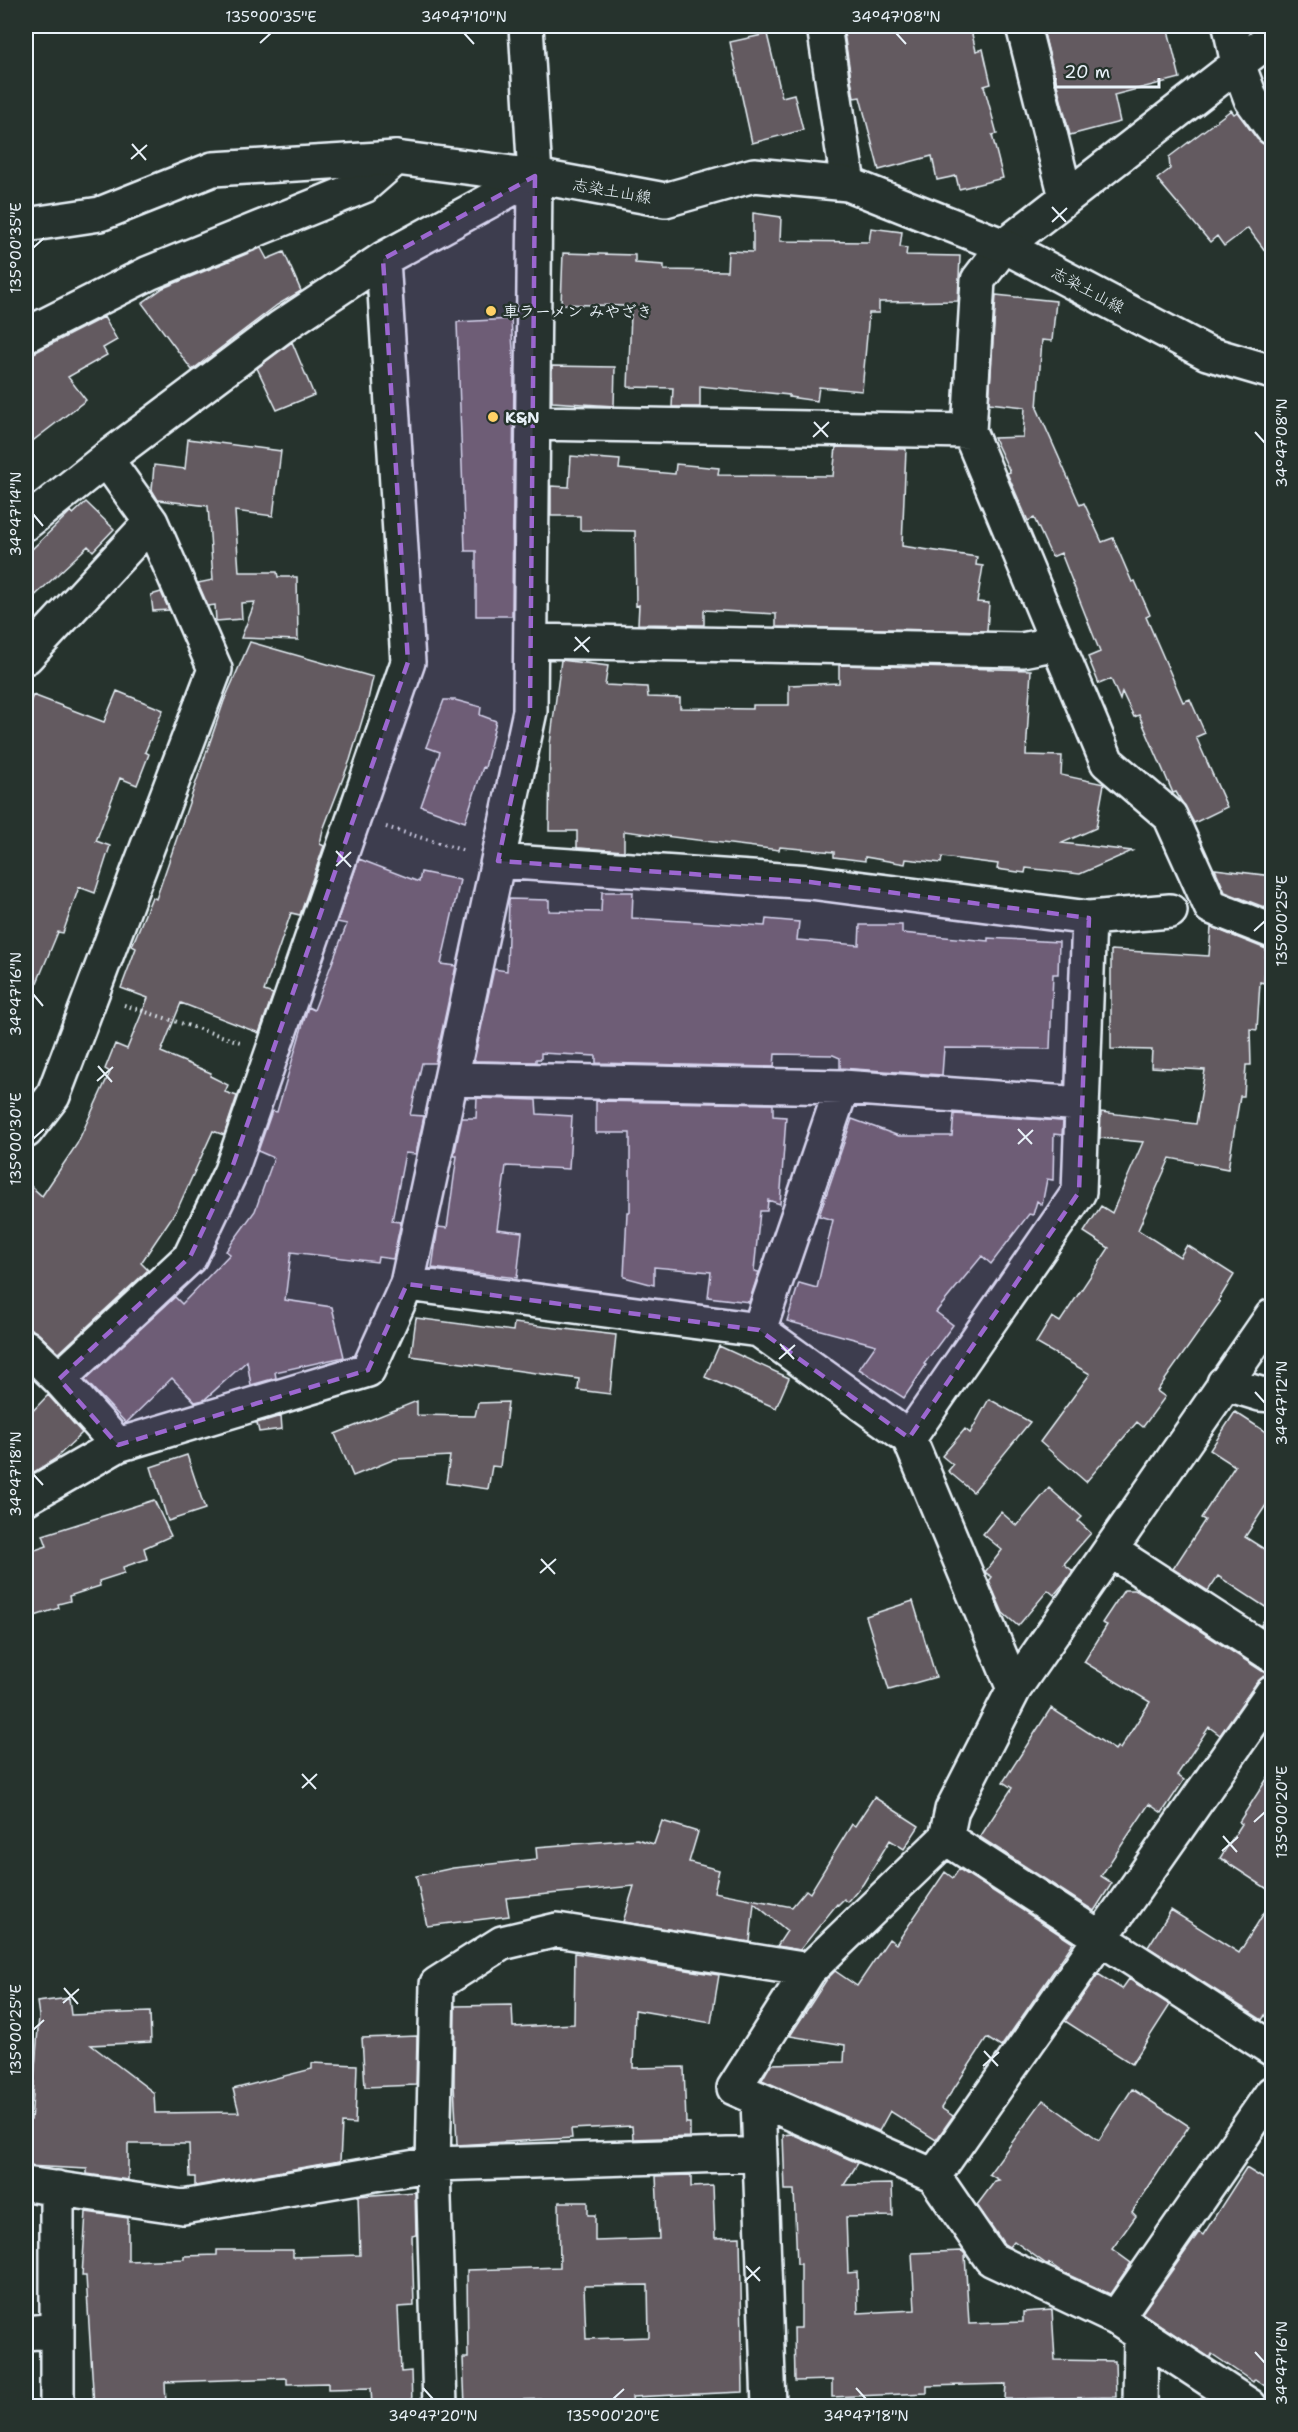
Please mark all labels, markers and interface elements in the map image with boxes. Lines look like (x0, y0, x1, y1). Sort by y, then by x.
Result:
text: 135°00'35"E (225, 7, 317, 27)
text: 34°47'10"N (421, 7, 507, 27)
text: 34°47'08"N (851, 7, 941, 27)
scale bar (1055, 51, 1158, 89)
text: 20 m (1064, 60, 1110, 84)
street label: 志染土山線 (571, 174, 653, 208)
text: 135°00'35"E (6, 202, 26, 294)
street label: 志染土山線 (1048, 262, 1128, 318)
place label: 車ラーメン みやざき (503, 301, 653, 322)
marker: 車ラーメン みやざき (484, 304, 498, 318)
text: 34°47'08"N (1272, 398, 1292, 488)
place label: K&N (505, 407, 540, 428)
marker: K&N (486, 410, 500, 424)
text: 34°47'14"N (6, 471, 26, 557)
text: 135°00'25"E (1272, 875, 1292, 967)
text: 34°47'16"N (6, 952, 26, 1036)
text: 135°00'30"E (6, 1092, 26, 1186)
text: 34°47'12"N (1272, 1360, 1292, 1446)
text: 34°47'18"N (6, 1431, 26, 1517)
text: 135°00'20"E (1272, 1765, 1292, 1859)
text: 135°00'25"E (6, 1984, 26, 2076)
text: 34°47'16"N (1272, 2321, 1292, 2405)
text: 34°47'20"N (388, 2406, 478, 2426)
text: 135°00'20"E (566, 2406, 660, 2426)
text: 34°47'18"N (823, 2406, 909, 2426)

